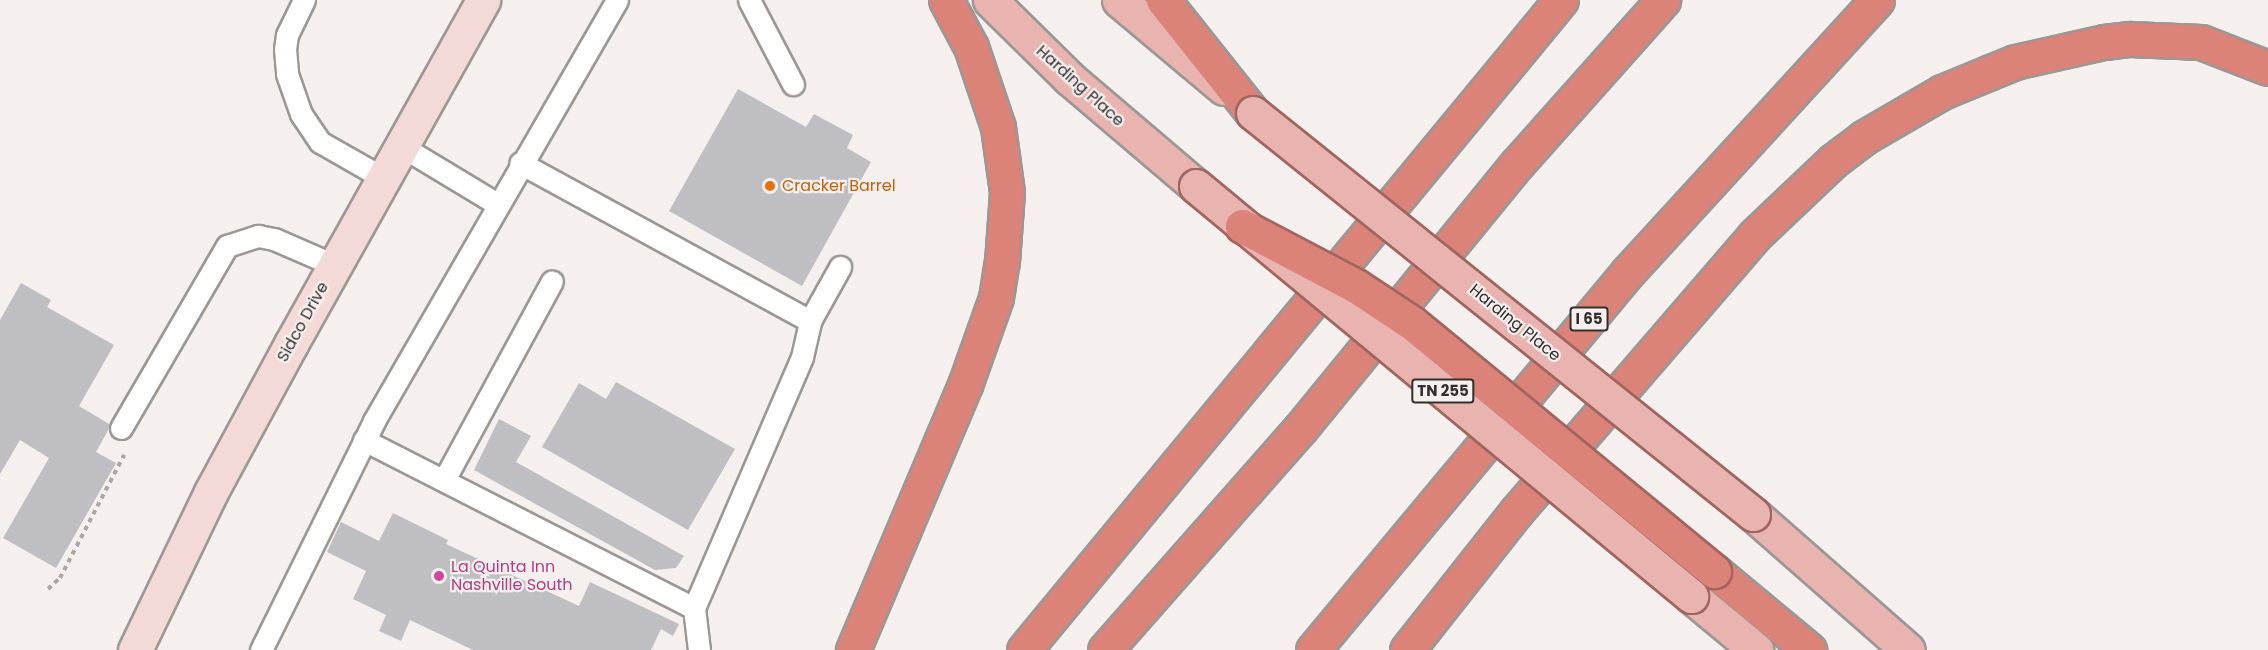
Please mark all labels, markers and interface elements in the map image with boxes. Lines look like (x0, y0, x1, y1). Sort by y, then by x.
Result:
street label: Harding Place (1032, 42, 1128, 130)
place label: Cracker Barrel (782, 176, 896, 196)
marker: Cracker Barrel (763, 179, 777, 193)
street label: Sidco Drive (273, 279, 333, 365)
street label: Harding Place (1466, 280, 1564, 366)
road number: I 65 (1570, 307, 1608, 331)
road number: TN 255 (1410, 379, 1476, 403)
place label: La Quinta Inn Nashville South (451, 557, 573, 595)
marker: La Quinta Inn Nashville South (432, 569, 446, 583)

